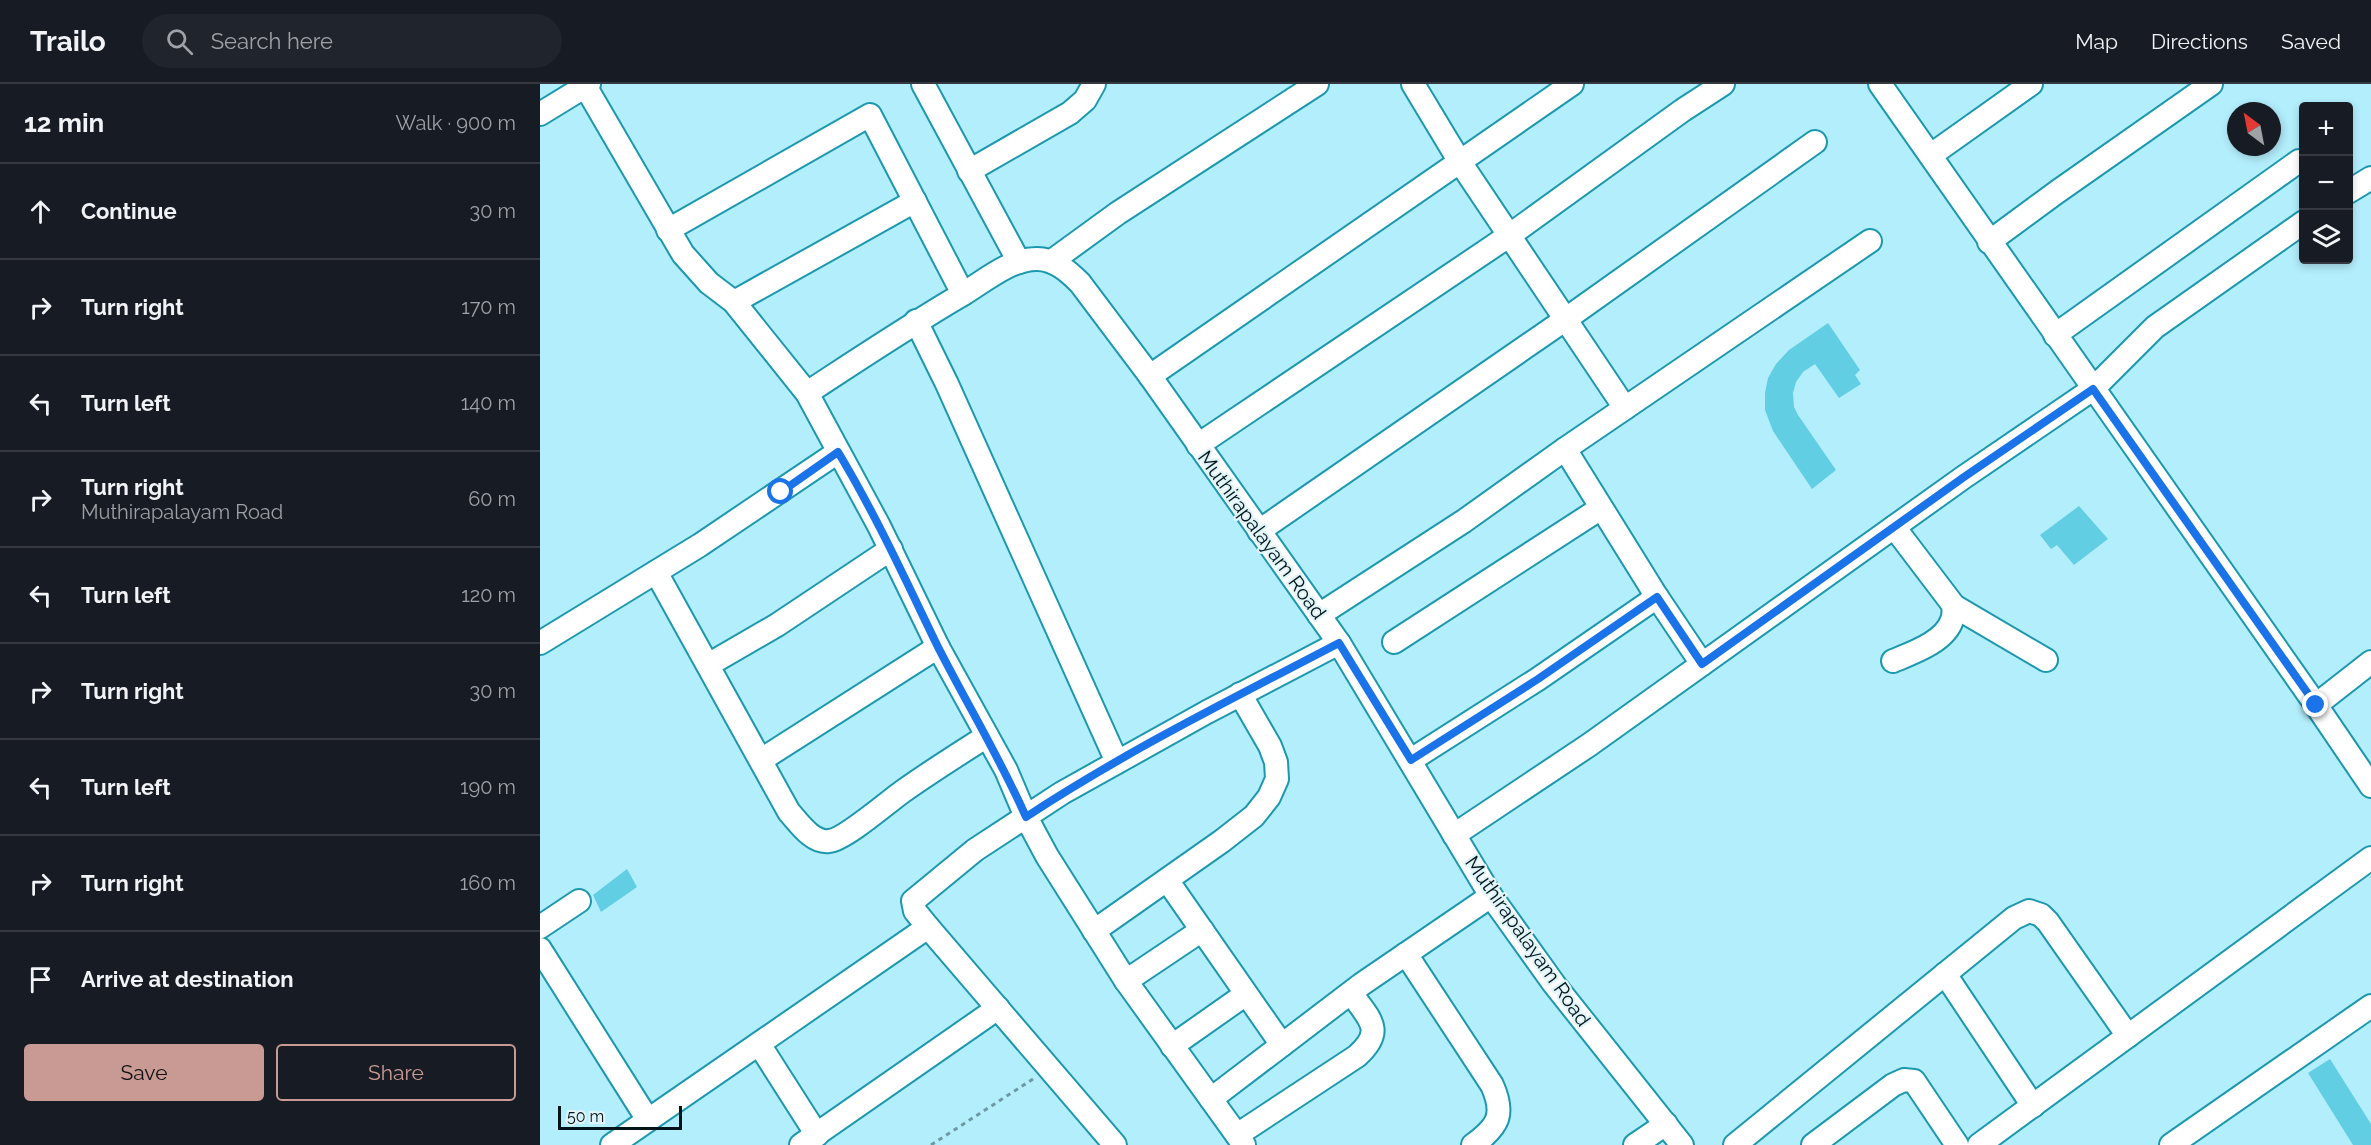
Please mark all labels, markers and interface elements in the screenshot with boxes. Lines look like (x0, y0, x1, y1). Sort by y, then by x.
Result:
search box (142, 14, 562, 68)
text: Trailo (30, 25, 106, 58)
icon: search (163, 25, 196, 58)
text: Search here (211, 28, 333, 54)
text: Map (2075, 29, 2118, 54)
text: Directions (2151, 29, 2248, 54)
text: Saved (2281, 29, 2341, 54)
north arrow (2227, 102, 2281, 156)
map controls (2299, 102, 2353, 264)
button: + (2299, 102, 2353, 156)
text: 12 min (24, 108, 104, 138)
text: Walk · 900 m (396, 111, 516, 135)
button: − (2299, 156, 2353, 210)
icon: ahead (24, 195, 57, 228)
text: Continue (81, 198, 177, 224)
text: 30 m (470, 199, 516, 223)
button: layers (2299, 210, 2353, 264)
icon: right (24, 291, 57, 324)
text: Turn right (81, 294, 184, 320)
text: 170 m (461, 295, 516, 319)
icon: left (24, 387, 57, 420)
text: Turn left (81, 390, 171, 416)
text: 140 m (461, 391, 516, 415)
street label: Muthirapalayam Road (1193, 446, 1331, 624)
text: Turn right (81, 474, 184, 500)
route start (767, 478, 793, 504)
icon: right (24, 483, 57, 516)
text: 60 m (468, 487, 516, 511)
text: Muthirapalayam Road (81, 500, 283, 524)
icon: left (24, 579, 57, 612)
text: Turn left (81, 582, 171, 608)
text: 120 m (461, 583, 516, 607)
icon: right (24, 675, 57, 708)
text: Turn right (81, 678, 184, 704)
text: 30 m (470, 679, 516, 703)
route end (2302, 691, 2328, 717)
icon: left (24, 771, 57, 804)
text: Turn left (81, 774, 171, 800)
text: 190 m (460, 775, 516, 799)
street label: Muthirapalayam Road (1460, 851, 1596, 1031)
icon: right (24, 867, 57, 900)
text: Turn right (81, 870, 184, 896)
text: 160 m (460, 871, 516, 895)
icon: arrive (24, 963, 57, 996)
text: Arrive at destination (81, 966, 294, 992)
button: Save (24, 1044, 264, 1101)
button: Share (276, 1044, 516, 1101)
scale bar (558, 1103, 682, 1130)
text: 50 m (567, 1107, 604, 1126)

